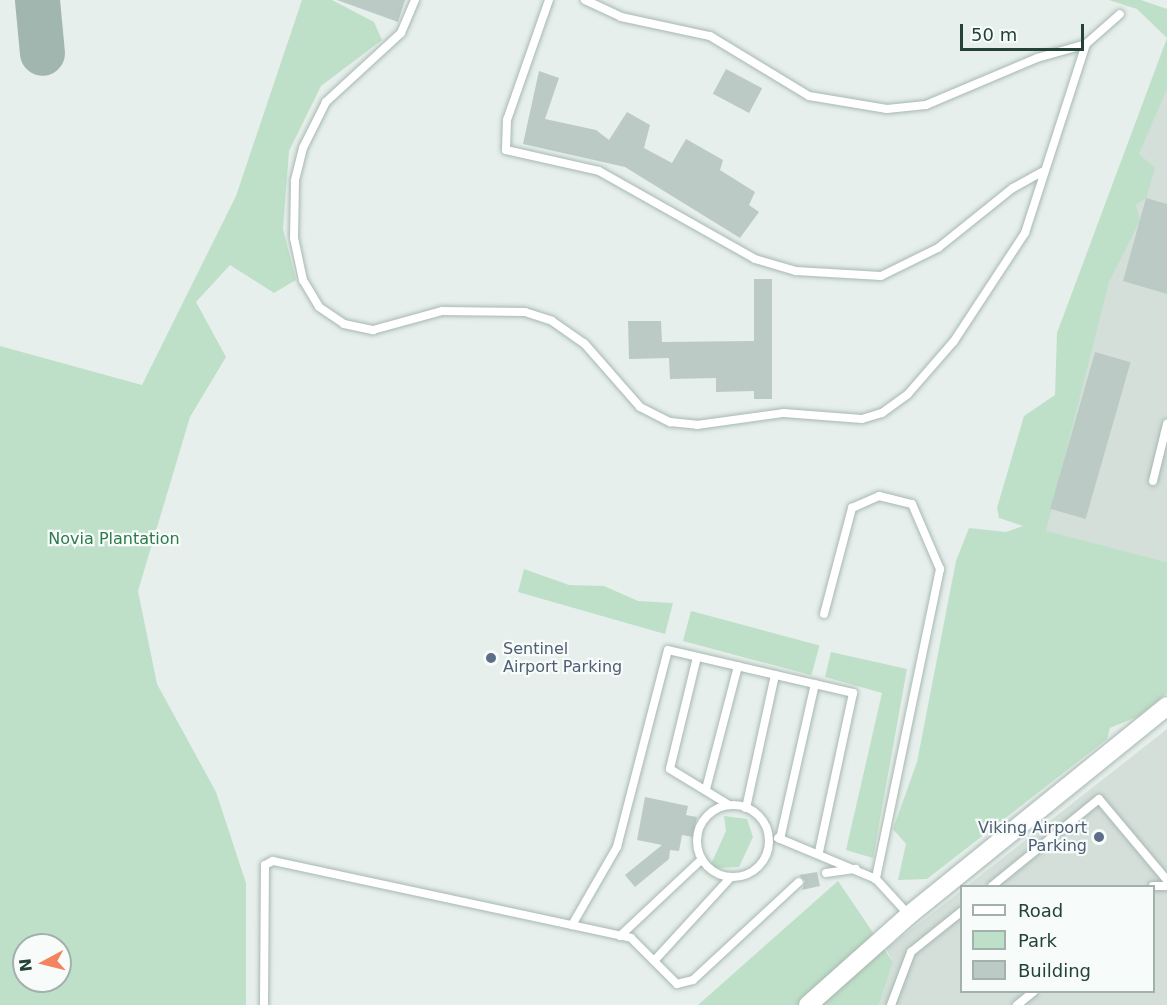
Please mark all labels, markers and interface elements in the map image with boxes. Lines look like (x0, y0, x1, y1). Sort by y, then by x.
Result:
scale bar (963, 12, 1088, 50)
text: 50 m (971, 24, 1017, 45)
park label: Novia Plantation (48, 529, 180, 549)
place label: Sentinel Airport Parking (503, 639, 622, 677)
marker: Sentinel Airport Parking (484, 651, 498, 665)
place label: Viking Airport Parking (978, 818, 1087, 856)
marker: Viking Airport Parking (1092, 830, 1106, 844)
legend (960, 885, 1155, 993)
text: Road (1018, 900, 1063, 921)
text: Park (1018, 930, 1057, 951)
north arrow (12, 933, 72, 993)
text: N (15, 957, 36, 973)
text: Building (1018, 960, 1091, 981)

